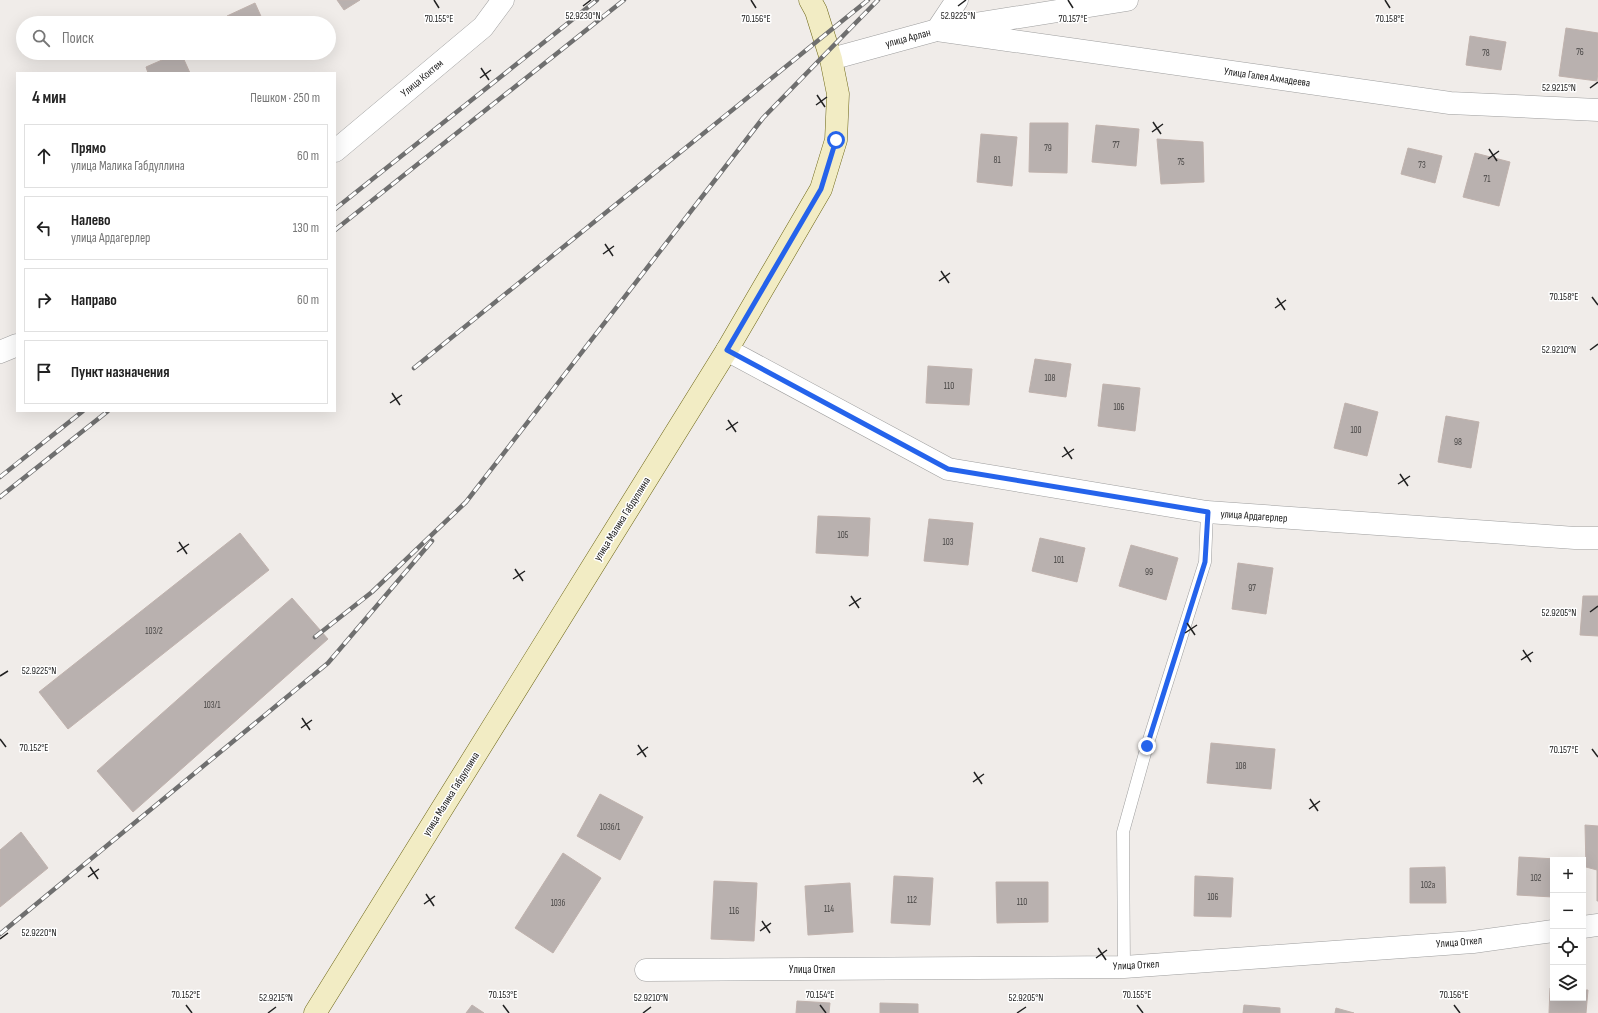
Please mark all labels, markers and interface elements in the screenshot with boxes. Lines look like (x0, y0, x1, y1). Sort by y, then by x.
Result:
text: 52.9230°N (565, 10, 601, 22)
text: 52.9225°N (941, 10, 975, 22)
text: 70.155°E (425, 13, 453, 25)
text: 70.156°E (741, 13, 771, 25)
text: 70.157°E (1058, 13, 1088, 25)
text: 70.158°E (1376, 13, 1404, 25)
search box (16, 16, 336, 60)
street label: улица Арлан (884, 26, 932, 50)
icon: search (30, 27, 52, 49)
text: Поиск (62, 29, 94, 48)
house number: 76 (1576, 47, 1584, 58)
house number: 78 (1482, 48, 1490, 59)
street label: Улица Коктем (398, 57, 446, 99)
street label: Улица Галея Ахмадеева (1223, 65, 1311, 89)
text: 52.9215°N (1542, 82, 1576, 94)
text: 4 мин (32, 88, 66, 108)
text: Пешком · 250 m (250, 90, 320, 106)
route start (827, 131, 845, 149)
text: Прямо (71, 139, 106, 158)
house number: 77 (1112, 140, 1120, 151)
house number: 79 (1044, 143, 1052, 154)
icon: ahead (33, 145, 55, 167)
text: 60 m (297, 148, 319, 164)
house number: 81 (993, 155, 1001, 166)
house number: 75 (1177, 157, 1185, 168)
text: улица Малика Габдуллина (71, 158, 185, 174)
house number: 73 (1418, 160, 1426, 171)
house number: 71 (1484, 174, 1491, 185)
text: Налево (71, 211, 111, 230)
icon: left (33, 217, 55, 239)
text: 130 m (293, 220, 319, 236)
text: улица Ардагерлер (71, 230, 151, 246)
icon: right (33, 289, 55, 311)
text: Направо (71, 291, 117, 310)
text: 70.158°E (1550, 291, 1578, 303)
text: 60 m (297, 292, 319, 308)
text: 52.9210°N (1542, 344, 1576, 356)
icon: arrive (33, 361, 55, 383)
text: Пункт назначения (71, 363, 169, 382)
house number: 108 (1044, 373, 1056, 384)
house number: 110 (944, 381, 954, 392)
house number: 106 (1113, 402, 1125, 413)
house number: 100 (1350, 425, 1362, 436)
house number: 98 (1454, 437, 1462, 448)
street label: улица Малика Габдуллина (591, 475, 653, 563)
street label: улица Ардагерлер (1220, 507, 1288, 525)
house number: 105 (838, 530, 849, 541)
house number: 103 (943, 537, 954, 548)
house number: 101 (1054, 555, 1065, 566)
house number: 99 (1145, 567, 1153, 578)
house number: 97 (1248, 583, 1256, 594)
text: 52.9205°N (1542, 607, 1576, 619)
house number: 103/2 (145, 626, 163, 637)
text: 52.9225°N (22, 665, 56, 677)
house number: 103/1 (204, 700, 221, 711)
route end (1138, 737, 1156, 755)
text: 70.152°E (20, 742, 48, 754)
text: 70.157°E (1549, 744, 1579, 756)
street label: улица Малика Габдуллина (420, 750, 482, 838)
house number: 108 (1235, 761, 1247, 772)
house number: 103б/1 (600, 822, 621, 833)
map controls (1550, 857, 1586, 1001)
button: + (1550, 857, 1586, 893)
house number: 102 (1531, 873, 1542, 884)
house number: 102а (1421, 880, 1435, 891)
house number: 106 (1207, 892, 1219, 903)
button: − (1550, 893, 1586, 929)
house number: 112 (907, 895, 917, 906)
house number: 110 (1017, 897, 1027, 908)
house number: 103б (551, 898, 566, 909)
house number: 114 (824, 904, 834, 915)
house number: 116 (729, 906, 739, 917)
text: 52.9220°N (21, 927, 57, 939)
button: locate (1550, 929, 1586, 965)
street label: Улица Откел (1435, 934, 1483, 950)
street label: Улица Откел (1113, 957, 1159, 973)
street label: Улица Откел (789, 963, 835, 976)
button: layers (1550, 965, 1586, 1001)
text: 70.152°E (172, 989, 200, 1001)
text: 70.153°E (489, 989, 517, 1001)
text: 70.154°E (806, 989, 834, 1001)
text: 70.155°E (1123, 989, 1151, 1001)
text: 70.156°E (1439, 989, 1469, 1001)
text: 52.9215°N (259, 992, 293, 1004)
text: 52.9210°N (634, 992, 668, 1004)
text: 52.9205°N (1009, 992, 1043, 1004)

